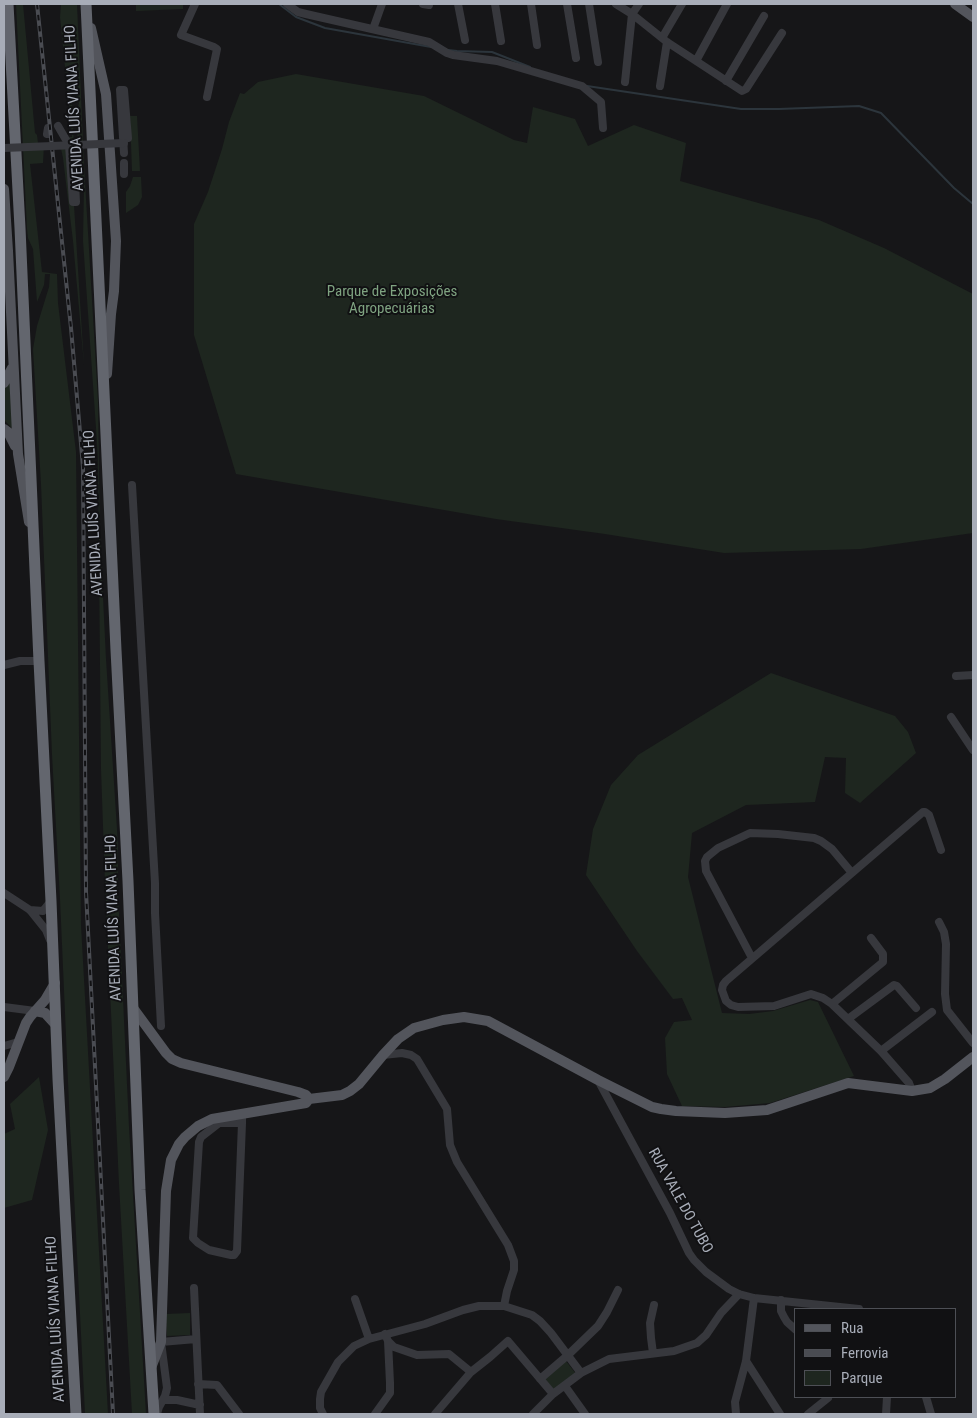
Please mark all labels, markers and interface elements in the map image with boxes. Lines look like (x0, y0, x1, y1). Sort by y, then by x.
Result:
street label: AVENIDA LUÍS VIANA FILHO (62, 24, 88, 192)
park label: Parque de Exposições Agropecuárias (327, 283, 457, 318)
street label: AVENIDA LUÍS VIANA FILHO (81, 429, 107, 597)
street label: AVENIDA LUÍS VIANA FILHO (102, 835, 126, 1001)
street label: RUA VALE DO TUBO (644, 1145, 716, 1257)
street label: AVENIDA LUÍS VIANA FILHO (43, 1235, 69, 1403)
legend (794, 1308, 957, 1398)
text: Rua (841, 1319, 863, 1337)
text: Ferrovia (841, 1344, 889, 1362)
text: Parque (841, 1369, 883, 1387)

